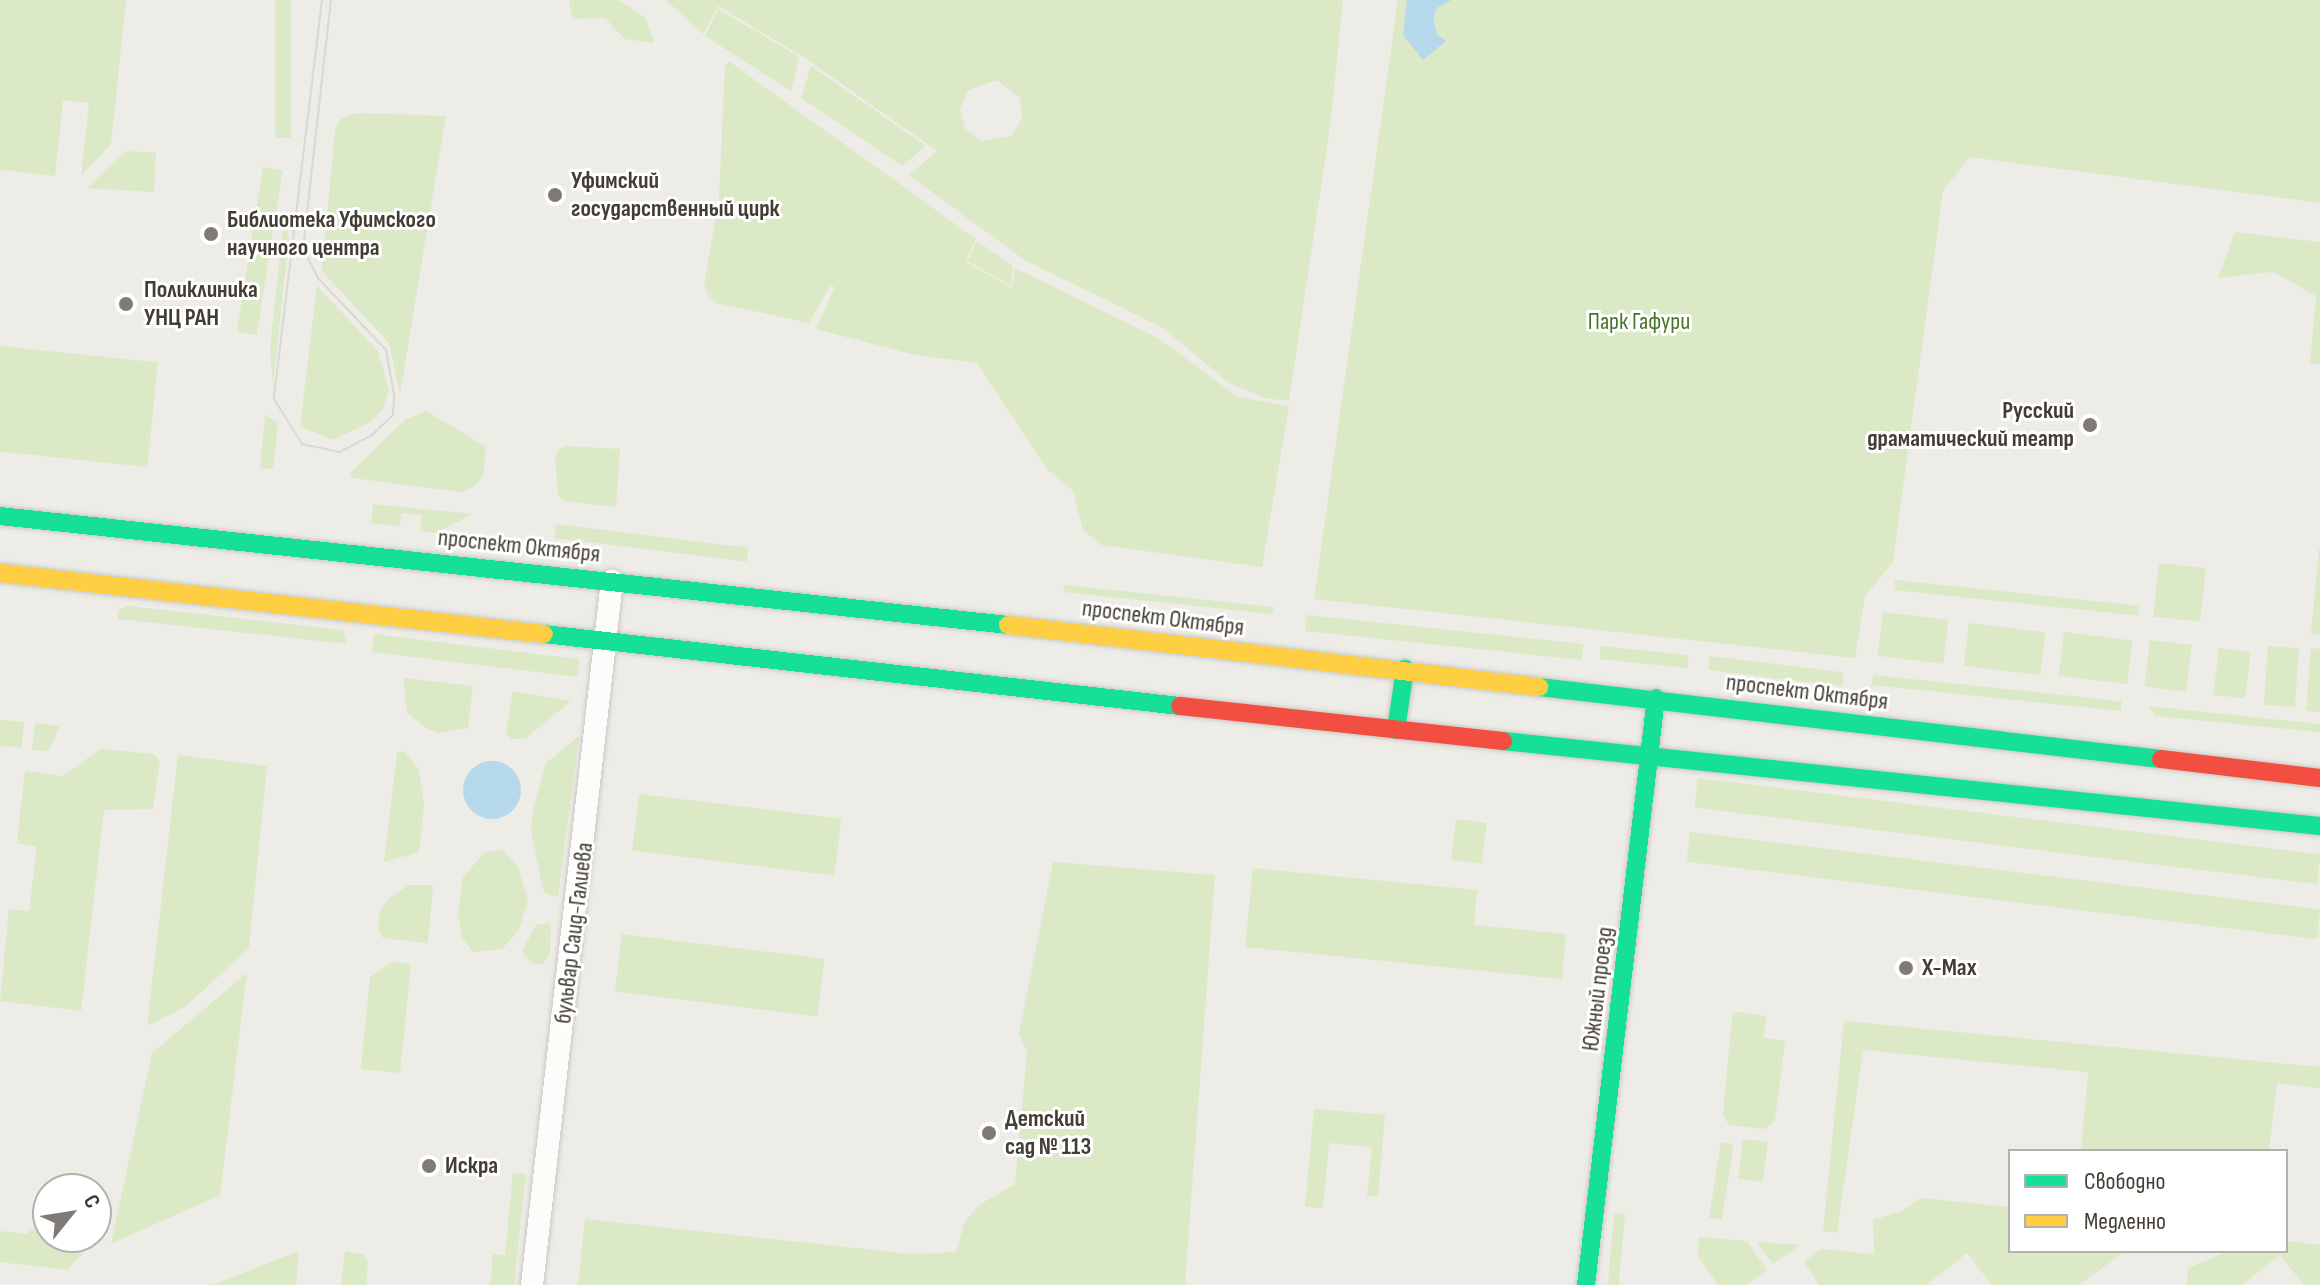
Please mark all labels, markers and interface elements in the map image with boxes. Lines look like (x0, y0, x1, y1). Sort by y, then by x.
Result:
place label: Уфимский государственный цирк (571, 167, 780, 223)
marker: Уфимский государственный цирк (546, 186, 564, 204)
place label: Библиотека Уфимского научного центра (227, 206, 436, 262)
marker: Библиотека Уфимского научного центра (202, 225, 220, 243)
place label: Поликлиника УНЦ РАН (144, 276, 258, 332)
marker: Поликлиника УНЦ РАН (115, 293, 137, 315)
park label: Парк Гафури (1588, 308, 1690, 336)
place label: Русский драматический театр (1867, 397, 2074, 453)
marker: Русский драматический театр (2081, 416, 2099, 434)
street label: проспект Октября (437, 523, 601, 569)
street label: проспект Октября (1080, 594, 1246, 642)
street label: проспект Октября (1724, 668, 1890, 716)
street label: бульвар Саид-Галиева (549, 841, 599, 1025)
street label: Южный проезд (1576, 925, 1620, 1053)
place label: X-Max (1922, 954, 1977, 982)
marker: X-Max (1897, 959, 1915, 977)
place label: Детский сад № 113 (1005, 1105, 1091, 1161)
marker: Детский сад № 113 (980, 1124, 998, 1142)
legend (2008, 1149, 2288, 1253)
place label: Искра (445, 1152, 498, 1180)
marker: Искра (420, 1157, 438, 1175)
text: Свободно (2084, 1167, 2165, 1196)
north arrow (32, 1173, 112, 1253)
text: С (77, 1190, 106, 1213)
text: Медленно (2084, 1207, 2166, 1236)

